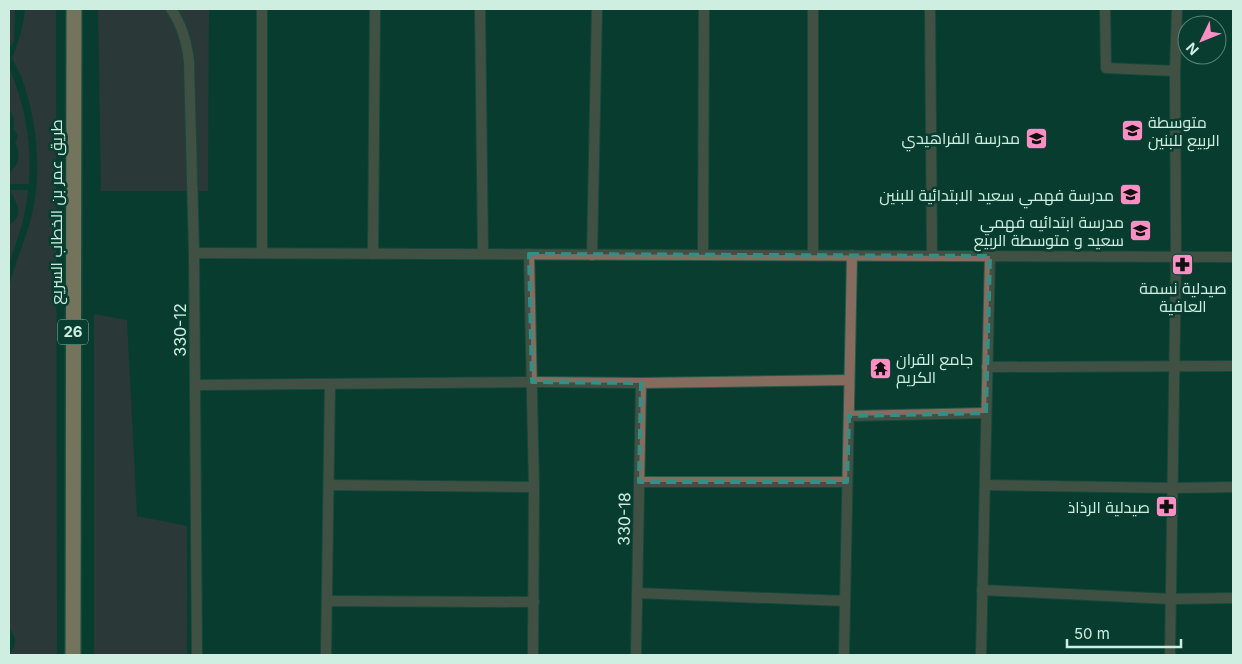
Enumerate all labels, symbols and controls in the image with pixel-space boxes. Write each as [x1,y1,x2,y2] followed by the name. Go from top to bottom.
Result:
[1177,15,1227,65] north arrow
[1182,40,1202,59] text: N
[1148,112,1220,152] place label: متوسطة الربيع للبنين
[46,119,68,305] street label: طريق عمر بن الخطاب السريع
[1120,119,1144,143] school or university icon: متوسطة الربيع للبنين
[1024,126,1048,150] school or university icon: مدرسة الفراهيدي
[902,128,1020,152] place label: مدرسة الفراهيدي
[1118,183,1142,207] school or university icon: مدرسة فهمي سعيد الابتدائية للبنين
[879,185,1114,209] place label: مدرسة فهمي سعيد الابتدائية للبنين
[974,212,1124,252] place label: مدرسة ابتدائيه فهمي سعيد و متوسطة الربيع
[1128,219,1152,243] school or university icon: مدرسة ابتدائيه فهمي سعيد و متوسطة الربيع
[1171,252,1195,276] pharmacy icon: صيدلية نسمة العافية
[1139,278,1227,316] place label: صيدلية نسمة العافية
[170,303,190,357] street label: 330-12
[58,320,88,344] road number: 26
[896,349,973,389] place label: جامع القران الكريم
[868,356,892,380] temple icon: جامع القران الكريم
[614,492,634,546] street label: 330-18
[1154,495,1178,519] pharmacy icon: صيدلية الرذاذ
[1067,497,1150,517] place label: صيدلية الرذاذ
[1067,616,1181,648] scale bar
[1074,624,1110,643] text: 50 m

